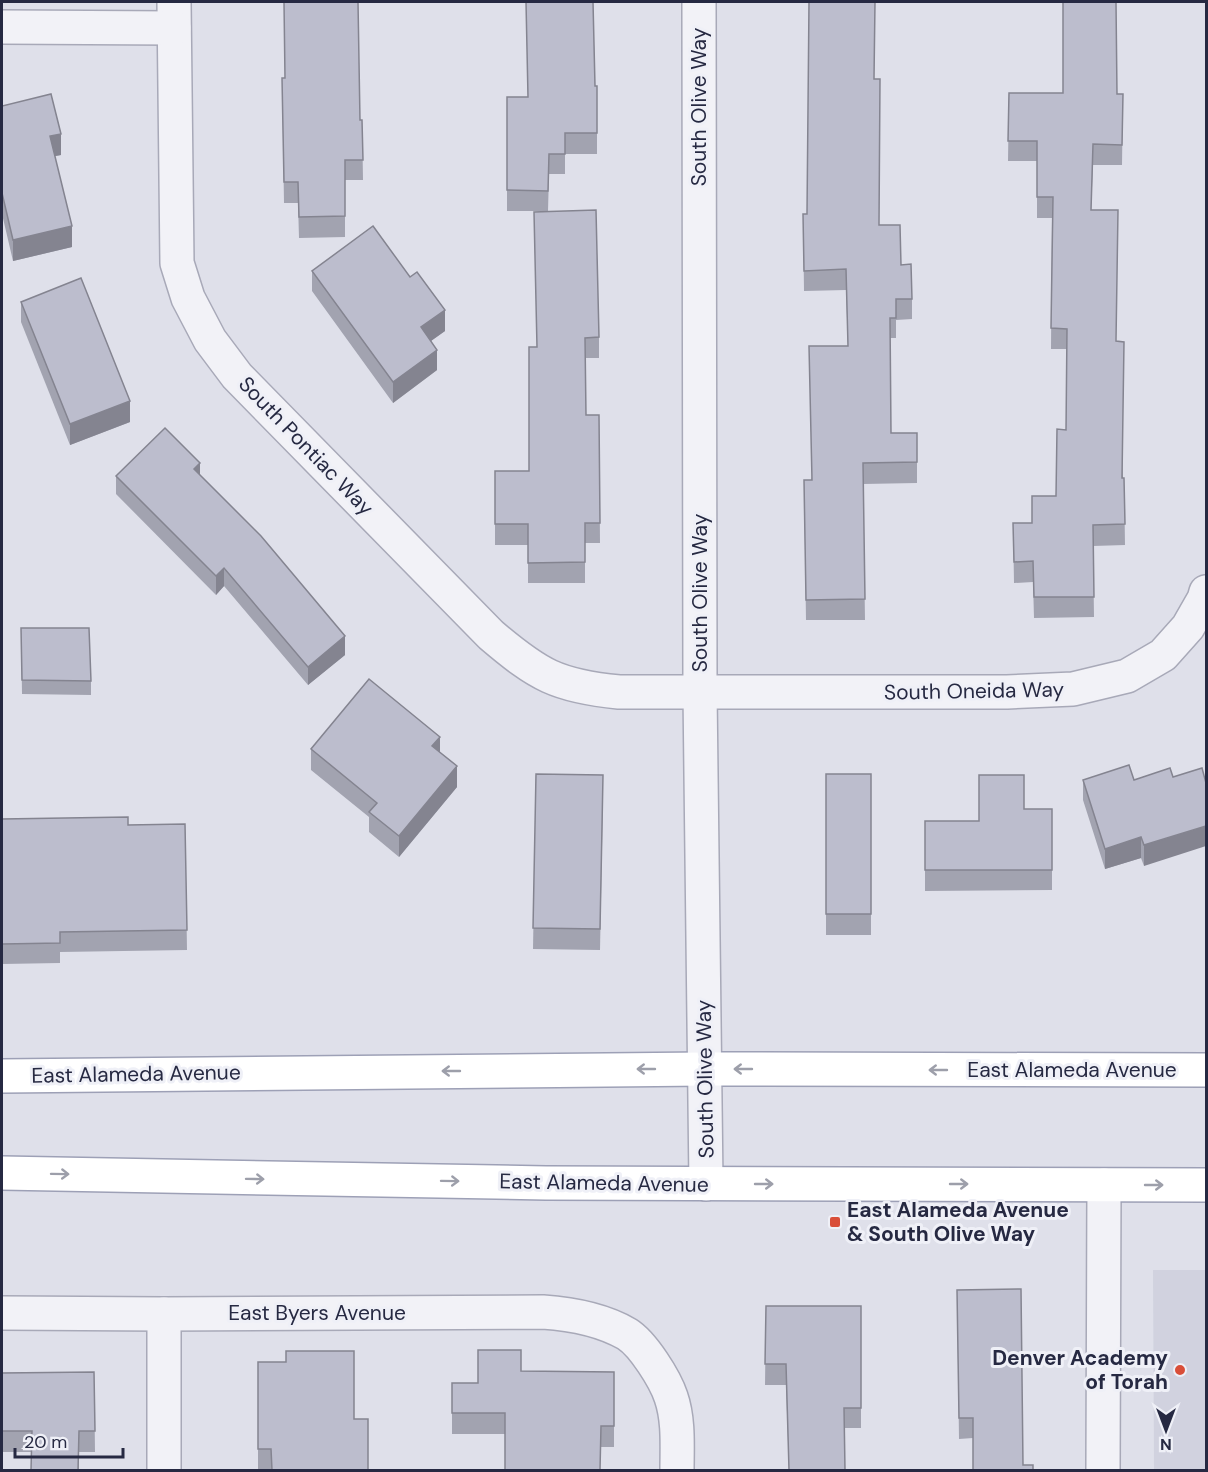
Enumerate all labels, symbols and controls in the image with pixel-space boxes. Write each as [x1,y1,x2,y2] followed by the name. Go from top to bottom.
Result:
[685,27,713,186] street label: South Olive Way
[232,370,380,522] street label: South Pontiac Way
[686,513,714,672] street label: South Olive Way
[884,675,1065,707] street label: South Oneida Way
[690,999,720,1159] street label: South Olive Way
[967,1056,1177,1084] street label: East Alameda Avenue
[31,1058,241,1090] street label: East Alameda Avenue
[637,1063,657,1075] one-way arrow
[734,1063,754,1075] one-way arrow
[929,1064,949,1076] one-way arrow
[442,1065,462,1077] one-way arrow
[499,1167,709,1199] street label: East Alameda Avenue
[49,1169,69,1180] one-way arrow
[244,1173,264,1184] one-way arrow
[439,1176,459,1187] one-way arrow
[754,1178,774,1190] one-way arrow
[949,1178,969,1190] one-way arrow
[1144,1179,1164,1191] one-way arrow
[847,1196,1069,1248] place label: East Alameda Avenue & South Olive Way
[828,1215,842,1229] marker: East Alameda Avenue & South Olive Way
[228,1299,406,1327] street label: East Byers Avenue
[992,1344,1168,1396] place label: Denver Academy of Torah
[1173,1363,1187,1377] marker: Denver Academy of Torah
[1136,1400,1196,1460] north arrow
[15,1421,123,1459] scale bar
[24,1430,67,1454] text: 20 m
[1160,1434,1172,1455] text: N

